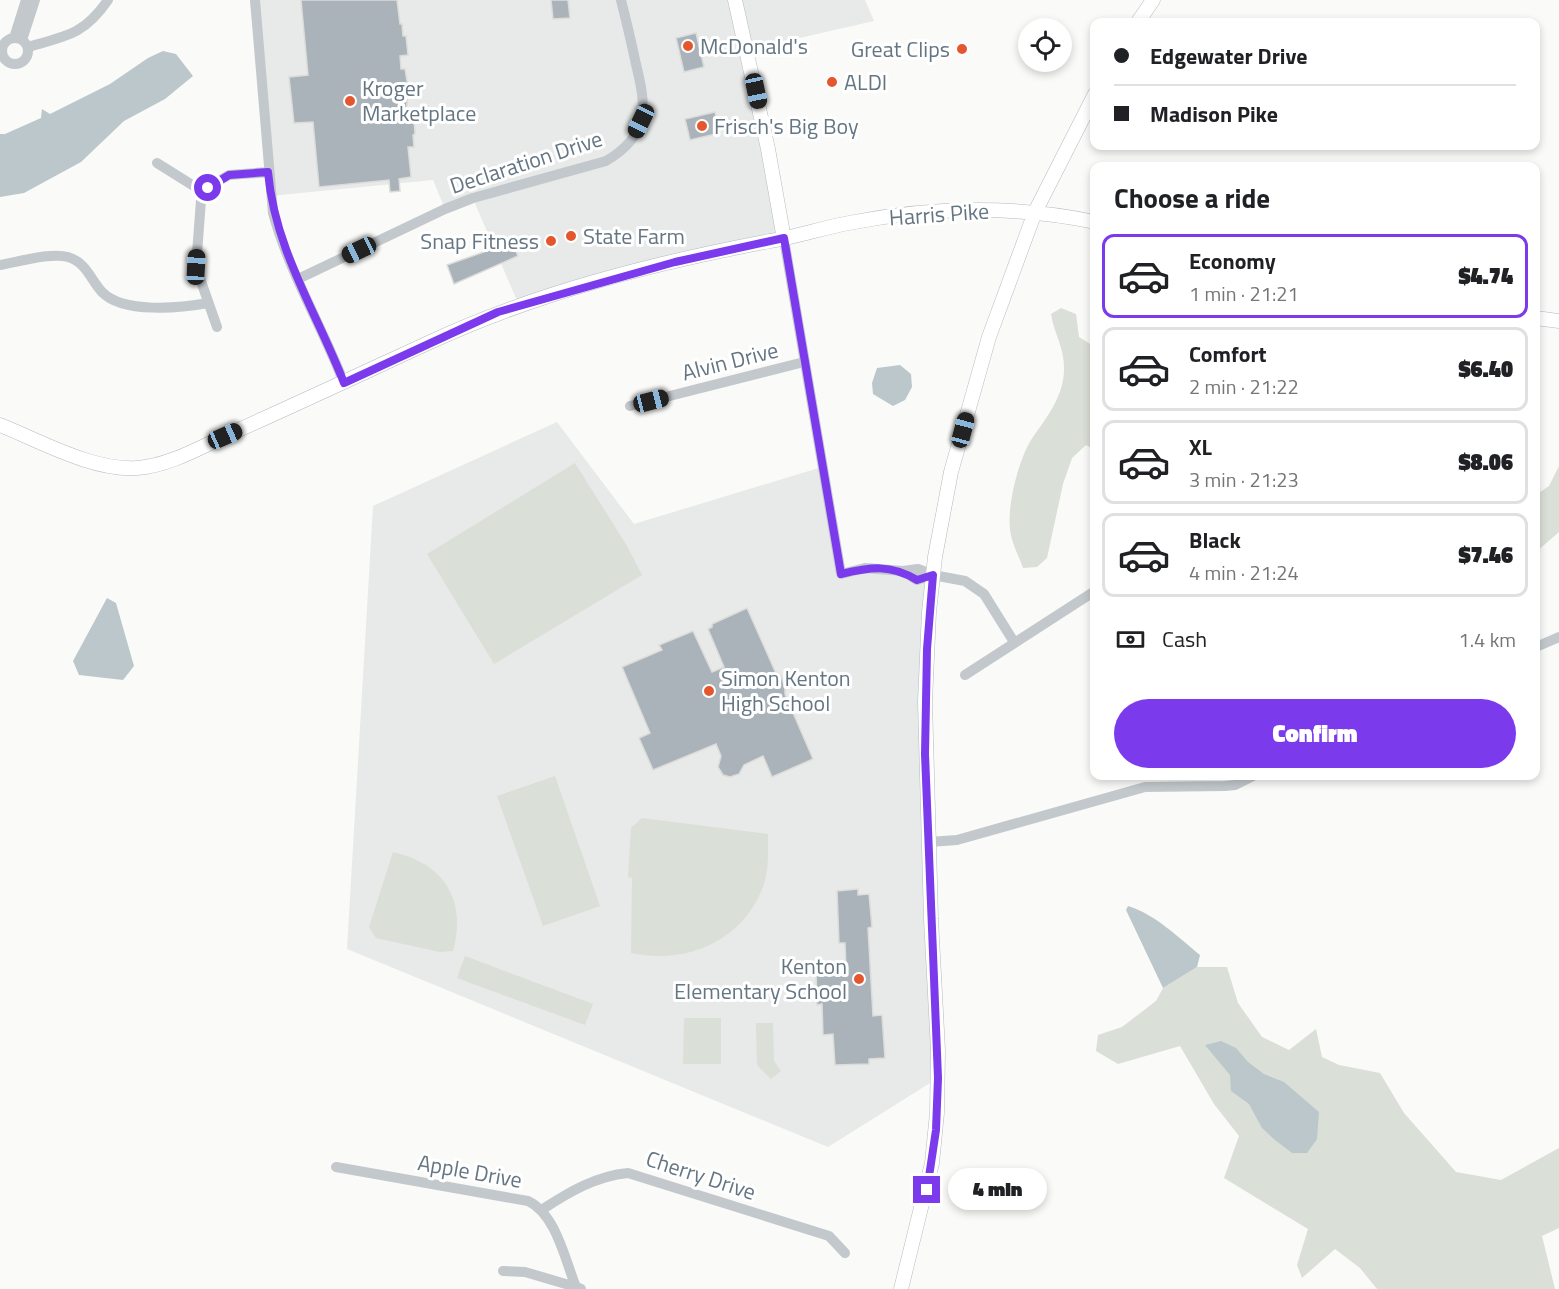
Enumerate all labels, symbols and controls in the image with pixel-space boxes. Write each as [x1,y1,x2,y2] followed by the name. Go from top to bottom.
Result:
[1018,18,1072,72] map controls
[1018,18,1072,72] button: locate
[700,29,808,63] place label: McDonald's
[851,32,950,66] place label: Great Clips
[681,39,695,53] marker: McDonald's
[1150,39,1308,73] text: Edgewater Drive
[955,42,969,56] marker: Great Clips
[844,65,887,99] place label: ALDI
[362,71,476,130] place label: Kroger Marketplace
[743,72,769,110] car
[825,75,839,89] marker: ALDI
[343,94,357,108] marker: Kroger Marketplace
[1150,97,1278,131] text: Madison Pike
[625,101,657,141] car
[714,109,859,143] place label: Frisch's Big Boy
[695,119,709,133] marker: Frisch's Big Boy
[445,121,607,203] street label: Declaration Drive
[194,174,221,201] route start
[1114,177,1270,218] text: Choose a ride
[888,194,990,234] street label: Harris Pike
[583,219,685,253] place label: State Farm
[420,224,539,258] place label: Snap Fitness
[564,229,578,243] marker: State Farm
[339,234,379,266] car
[544,234,558,248] marker: Snap Fitness
[1189,244,1276,278] text: Economy
[186,249,206,285] car
[1117,249,1171,303] icon: car
[1458,259,1513,293] text: $4.74
[1189,278,1299,309] text: 1 min · 21:21
[678,333,782,389] street label: Alvin Drive
[1189,337,1267,371] text: Comfort
[1117,342,1171,396] icon: car
[1458,352,1513,386] text: $6.40
[1189,371,1299,402] text: 2 min · 21:22
[631,388,671,414] car
[950,410,976,450] car
[205,420,245,452] car
[1189,430,1212,464] text: XL
[1117,435,1171,489] icon: car
[1458,445,1513,479] text: $8.06
[1189,464,1299,495] text: 3 min · 21:23
[1189,523,1241,557] text: Black
[1117,528,1171,582] icon: car
[1458,538,1513,572] text: $7.46
[1189,557,1299,588] text: 4 min · 21:24
[1162,622,1207,656] text: Cash
[1114,623,1147,656] icon: cash
[1459,624,1516,655] text: 1.4 km
[721,661,851,720] place label: Simon Kenton High School
[702,684,716,698] marker: Simon Kenton High School
[1114,699,1516,768] button: Confirm
[674,949,847,1008] place label: Kenton Elementary School
[852,972,866,986] marker: Kenton Elementary School
[642,1141,760,1209] street label: Cherry Drive
[415,1145,525,1197] street label: Apple Drive
[948,1169,1047,1211] callout: 4 min
[973,1173,1022,1204] text: 4 min
[913,1176,940,1203] route end

